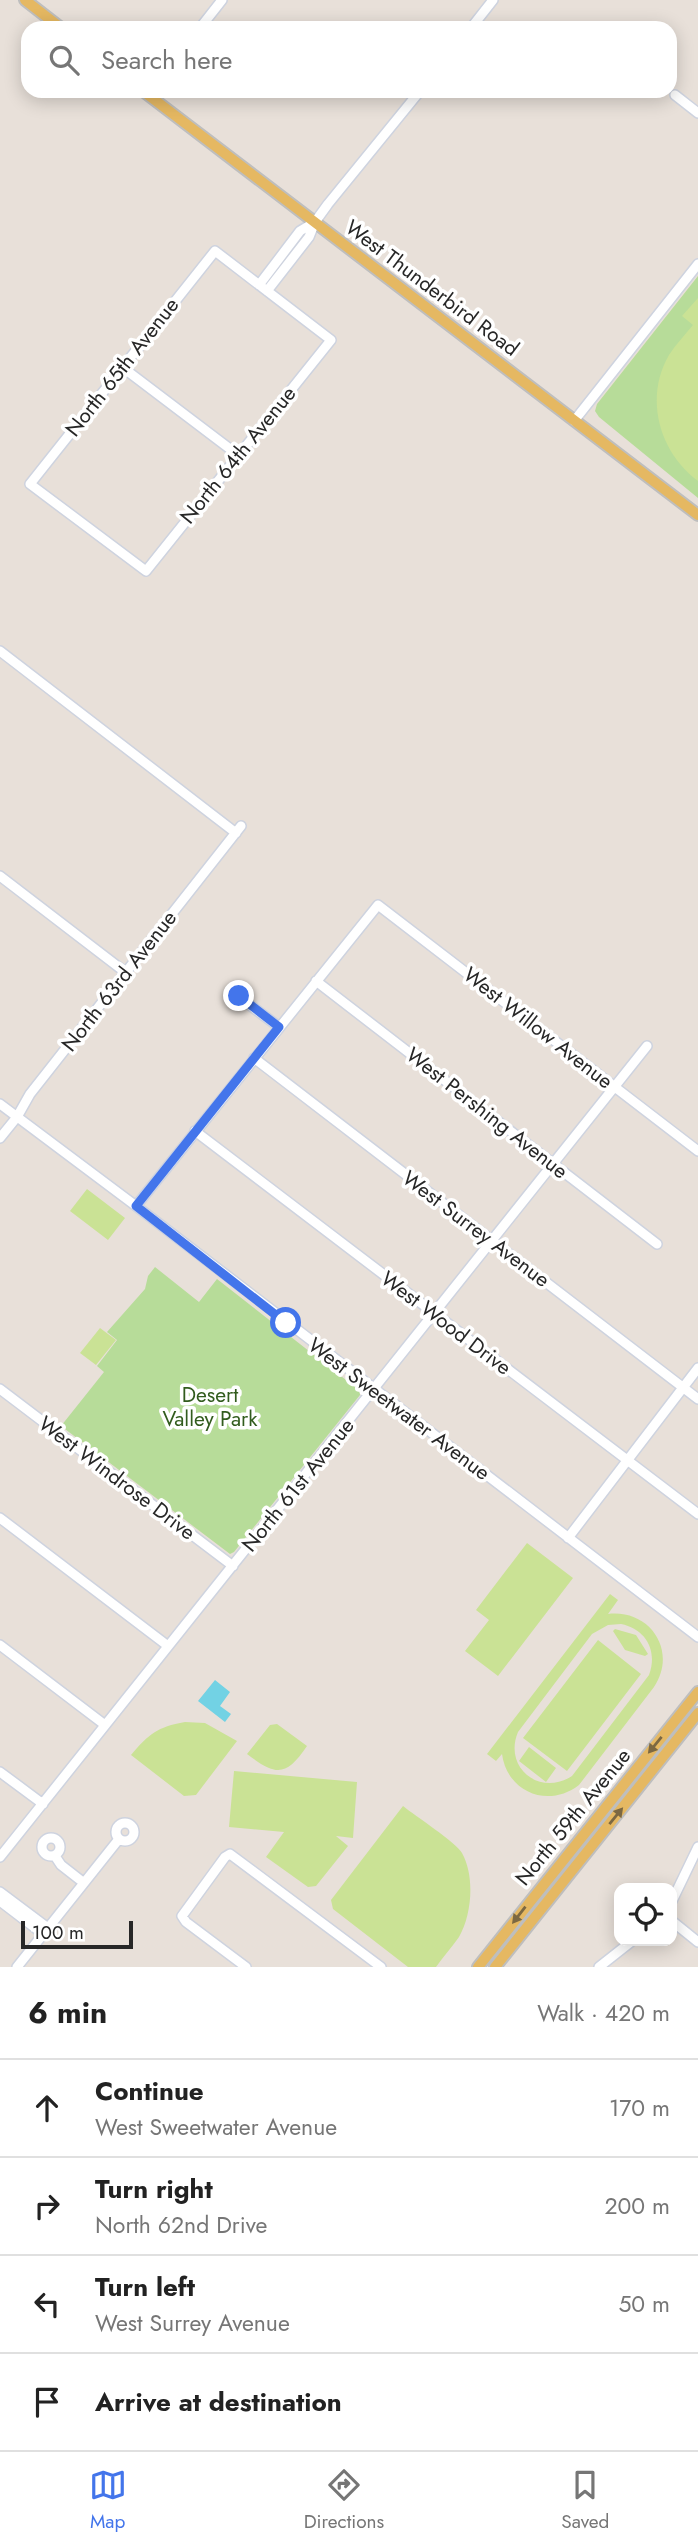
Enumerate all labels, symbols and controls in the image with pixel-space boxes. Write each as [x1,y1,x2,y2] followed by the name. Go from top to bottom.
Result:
[21,21,677,98] search box
[45,41,83,79] icon: search
[101,41,233,79] text: Search here
[339,213,525,363] street label: West Thunderbird Road
[58,291,186,443] street label: North 65th Avenue
[173,380,303,530] street label: North 64th Avenue
[54,904,184,1058] street label: North 63rd Avenue
[457,960,619,1096] street label: West Willow Avenue
[223,980,254,1011] route end
[400,1040,575,1186] street label: West Pershing Avenue
[396,1164,556,1295] street label: West Surrey Avenue
[374,1264,518,1382] street label: West Wood Drive
[270,1307,301,1338] route start
[302,1331,496,1488] street label: West Sweetwater Avenue
[163,1380,258,1434] park label: Desert Valley Park
[32,1409,202,1547] street label: West Windrose Drive
[235,1412,361,1558] street label: North 61st Avenue
[648,1736,663,1754] one-way arrow
[508,1742,638,1892] street label: North 59th Avenue
[609,1807,624,1825] one-way arrow
[614,1883,677,1946] map controls
[614,1883,677,1946] button: locate
[512,1905,527,1923] one-way arrow
[21,1918,133,1950] scale bar
[32,1919,84,1946] text: 100 m
[28,1991,107,2034] text: 6 min
[537,1996,670,2030] text: Walk · 420 m
[95,2072,204,2110] text: Continue
[28,2089,66,2127] icon: ahead
[609,2091,670,2125] text: 170 m
[95,2110,337,2144] text: West Sweetwater Avenue
[95,2170,213,2208] text: Turn right
[28,2187,66,2225] icon: right
[604,2189,670,2223] text: 200 m
[95,2208,267,2242] text: North 62nd Drive
[95,2268,195,2306] text: Turn left
[28,2285,66,2323] icon: left
[618,2287,670,2321] text: 50 m
[95,2306,290,2340] text: West Surrey Avenue
[28,2383,66,2421] icon: arrive
[95,2383,342,2421] text: Arrive at destination
[89,2466,127,2535] tab: Map
[304,2466,384,2535] tab: Directions
[561,2466,609,2535] tab: Saved

